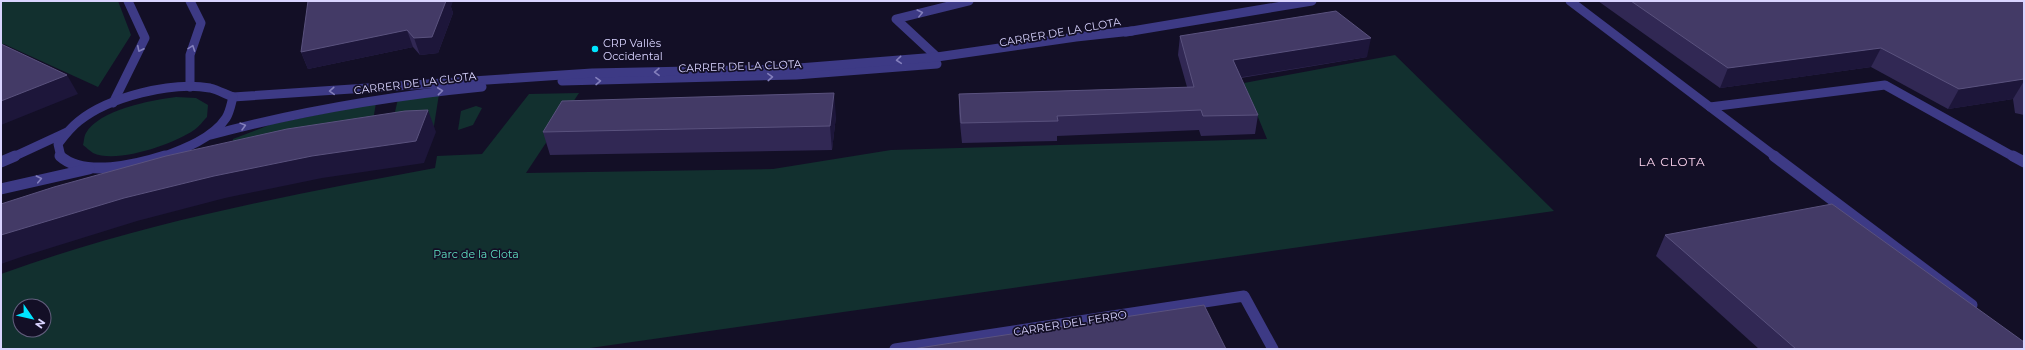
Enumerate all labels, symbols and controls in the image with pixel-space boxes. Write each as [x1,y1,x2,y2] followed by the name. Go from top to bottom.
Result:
[916,9,923,18] one-way arrow
[998,14,1122,50] street label: CARRER DE LA CLOTA
[603,36,663,63] place label: CRP Vallès Occidental
[590,44,600,54] marker: CRP Vallès Occidental
[137,45,145,52] one-way arrow
[188,45,196,52] one-way arrow
[896,56,902,65] one-way arrow
[678,57,802,75] street label: CARRER DE LA CLOTA
[654,67,660,76] one-way arrow
[353,69,477,97] street label: CARRER DE LA CLOTA
[767,73,773,82] one-way arrow
[595,77,601,85] one-way arrow
[329,86,335,95] one-way arrow
[437,87,443,96] one-way arrow
[240,122,247,130] one-way arrow
[1638,154,1706,169] district label: LA CLOTA
[36,176,42,184] one-way arrow
[433,247,519,261] park label: Parc de la Clota
[12,298,52,338] north arrow
[1012,307,1128,339] street label: CARRER DEL FERRO
[32,316,49,331] text: N

